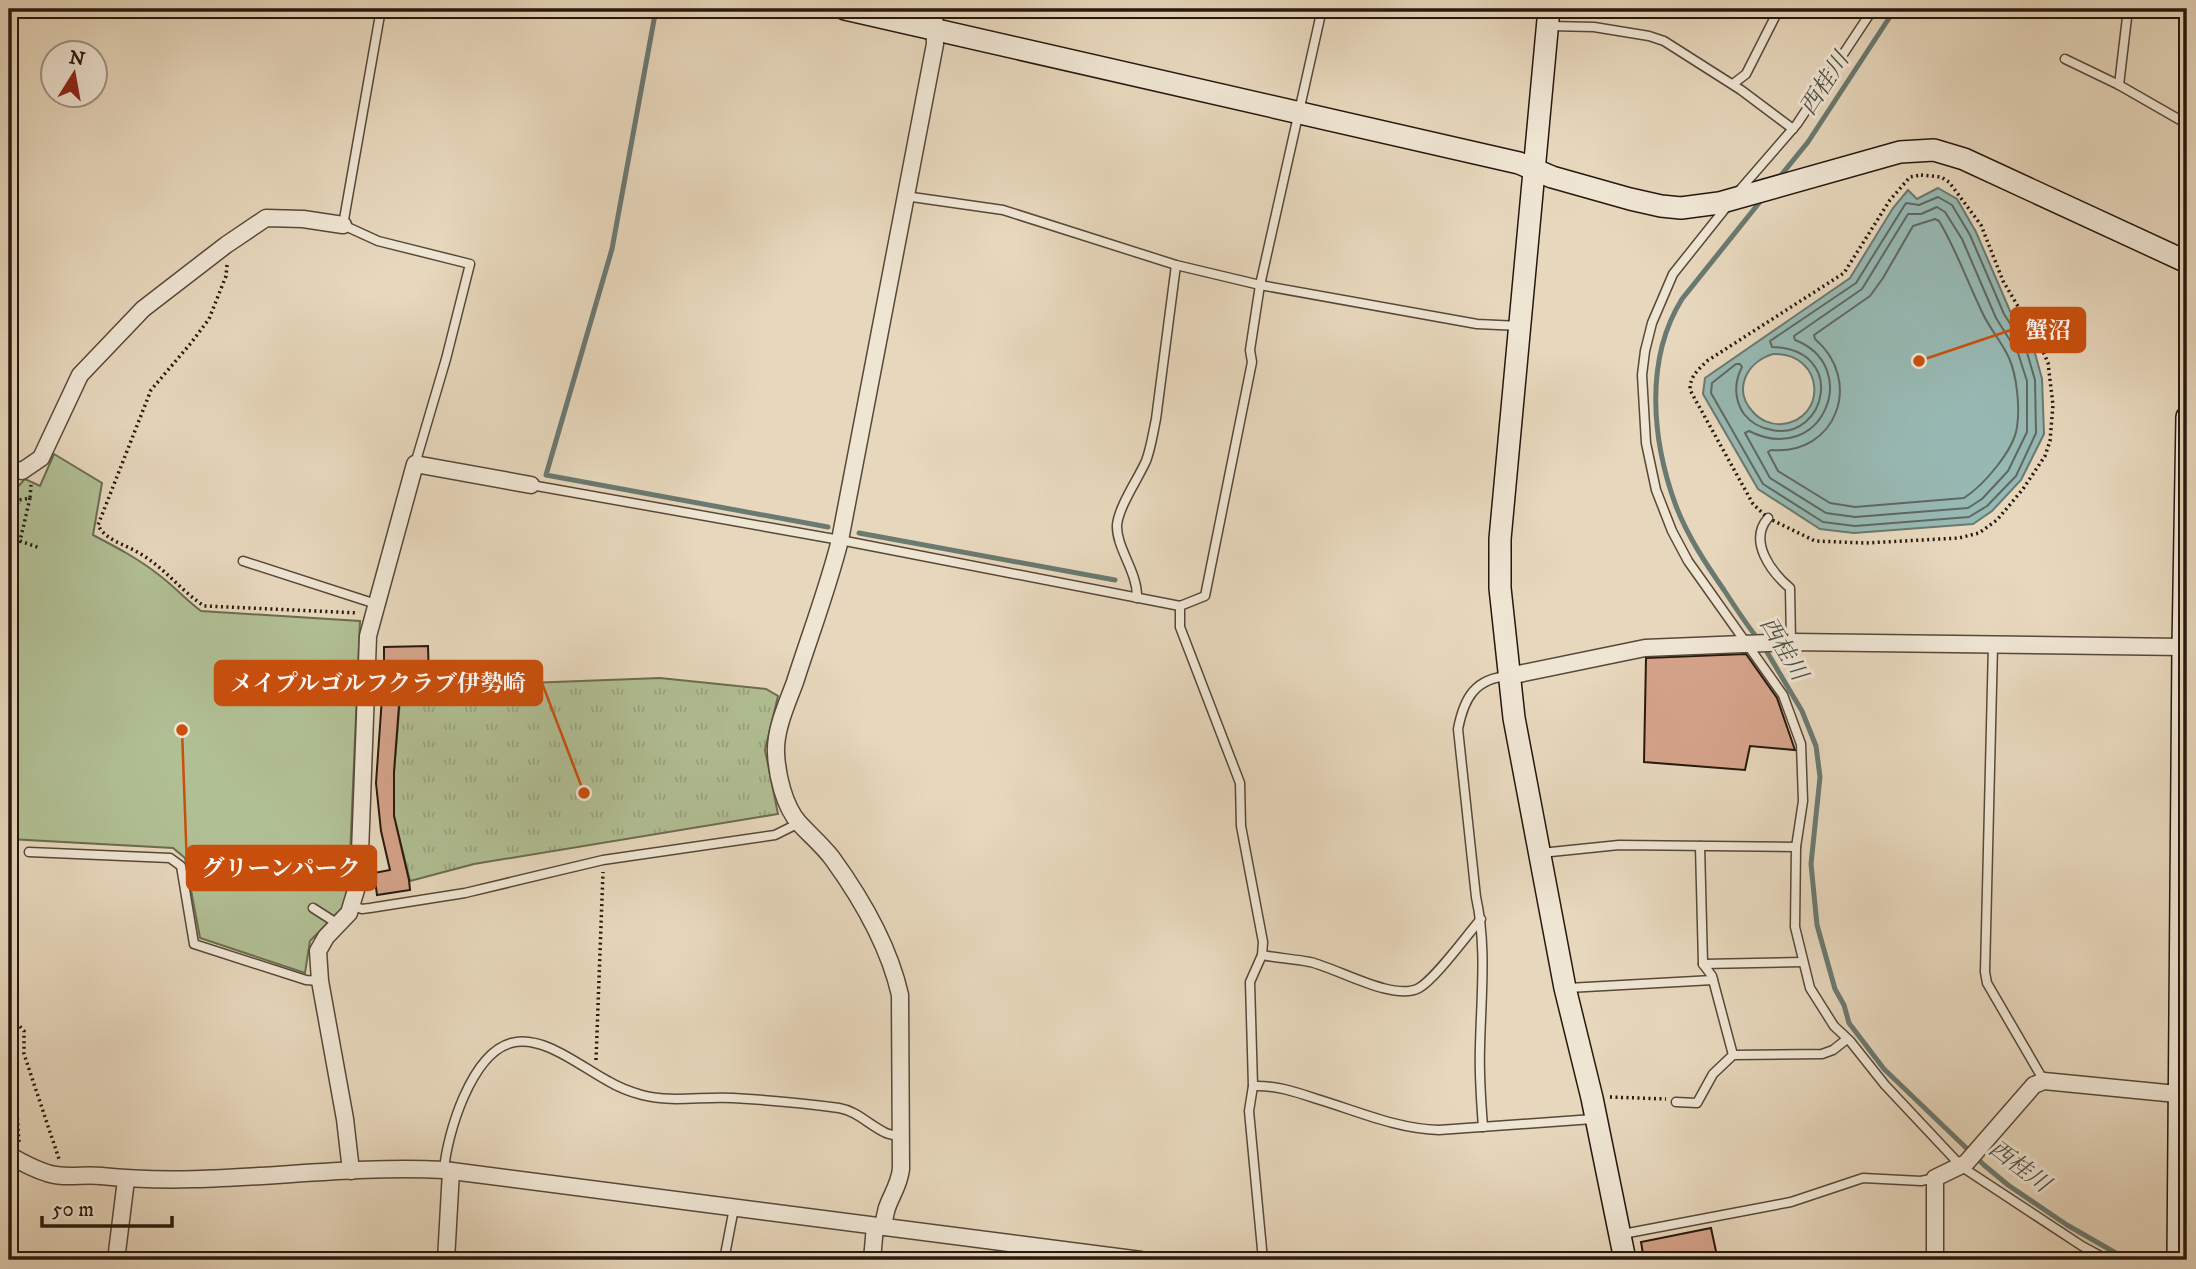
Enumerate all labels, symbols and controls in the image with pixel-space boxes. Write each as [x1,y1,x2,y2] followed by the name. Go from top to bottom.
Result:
[38,38,108,108] north arrow
[1794,45,1858,121] water label: 西桂川
[67,46,87,72] text: N
[2011,308,2085,352] callout: 蟹沼
[2025,317,2071,346] text: 蟹沼
[1753,612,1815,689] water label: 西桂川
[215,661,542,705] callout: メイプルゴルフクラブ伊勢崎
[230,670,526,699] text: メイプルゴルフクラブ伊勢崎
[187,846,376,890] callout: グリーンパーク
[202,855,360,884] text: グリーンパーク
[1983,1135,2058,1201] water label: 西桂川
[42,1185,172,1229] scale bar
[52,1197,94,1223] text: 50 m

